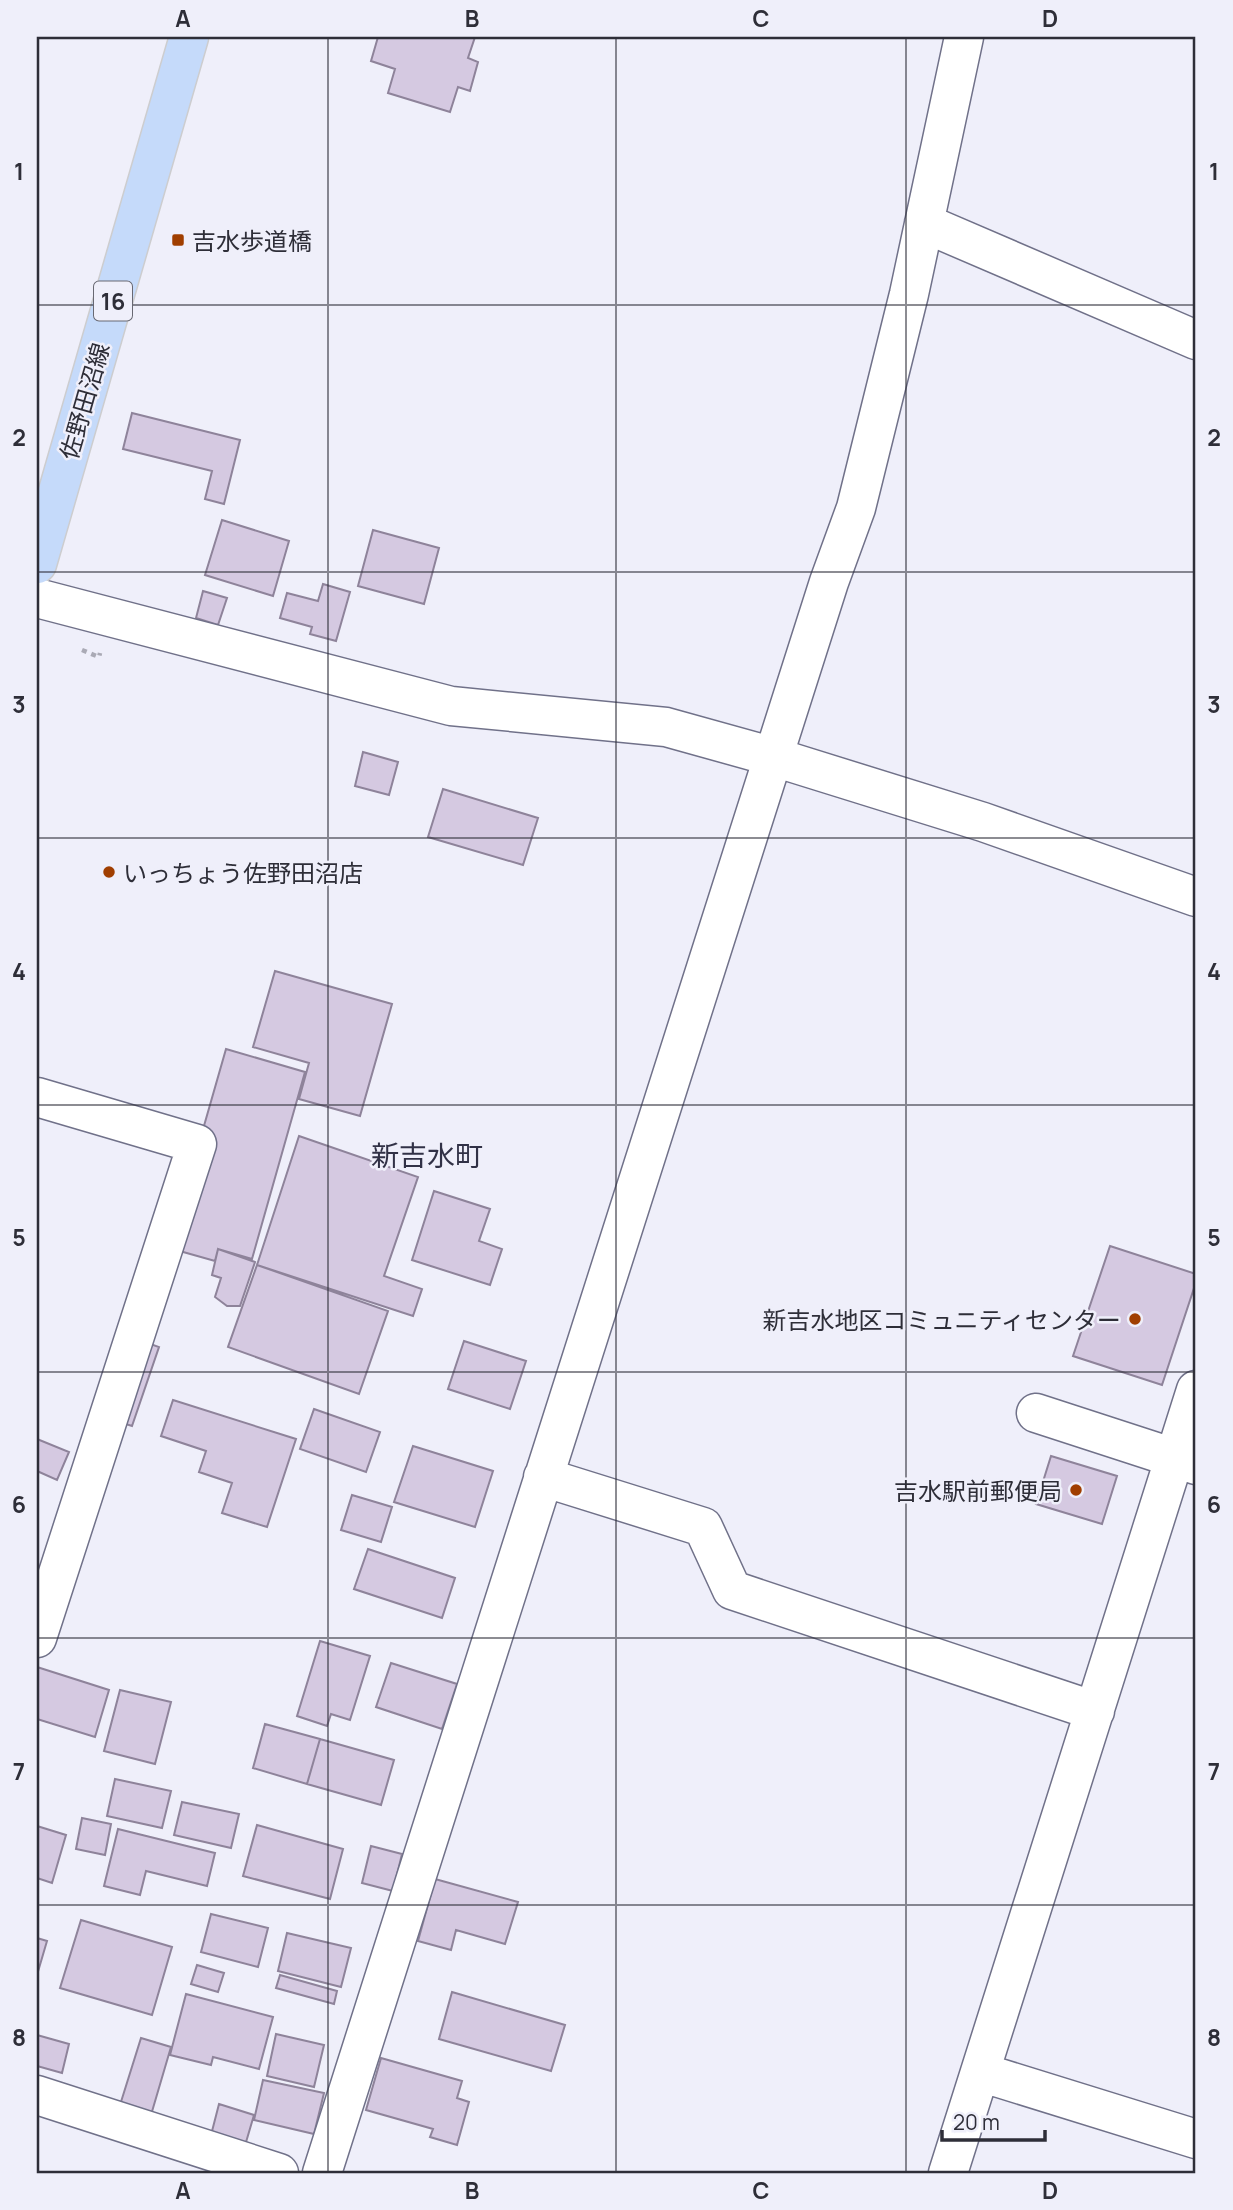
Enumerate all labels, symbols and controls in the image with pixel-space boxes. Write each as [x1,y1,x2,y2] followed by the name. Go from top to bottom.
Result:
[175,2,191,34] text: A
[465,2,479,34] text: B
[753,2,770,34] text: C
[1042,2,1058,34] text: D
[14,155,24,187] text: 1
[1209,155,1219,187] text: 1
[192,224,312,257] place label: 吉水歩道橋
[170,232,186,248] marker: 吉水歩道橋
[94,282,132,320] road number: 16
[52,339,116,463] street label: 佐野田沼線
[12,421,26,453] text: 2
[1207,421,1221,453] text: 2
[12,688,26,720] text: 3
[1207,688,1221,720] text: 3
[123,856,363,889] place label: いっちょう佐野田沼店
[101,864,117,880] marker: いっちょう佐野田沼店
[12,955,26,987] text: 4
[1207,955,1221,987] text: 4
[371,1136,483,1174] district label: 新吉水町
[12,1221,26,1253] text: 5
[1207,1221,1221,1253] text: 5
[762,1303,1121,1336] place label: 新吉水地区コミュニティセンター
[1127,1311,1143,1327] marker: 新吉水地区コミュニティセンター
[894,1474,1062,1507] place label: 吉水駅前郵便局
[1068,1482,1084,1498] marker: 吉水駅前郵便局
[12,1488,26,1520] text: 6
[1207,1488,1221,1520] text: 6
[13,1755,25,1787] text: 7
[1208,1755,1220,1787] text: 7
[12,2021,26,2053] text: 8
[1207,2021,1221,2053] text: 8
[942,2098,1046,2142] scale bar
[953,2108,1000,2136] text: 20 m
[175,2174,191,2206] text: A
[465,2174,479,2206] text: B
[753,2174,770,2206] text: C
[1042,2174,1058,2206] text: D

